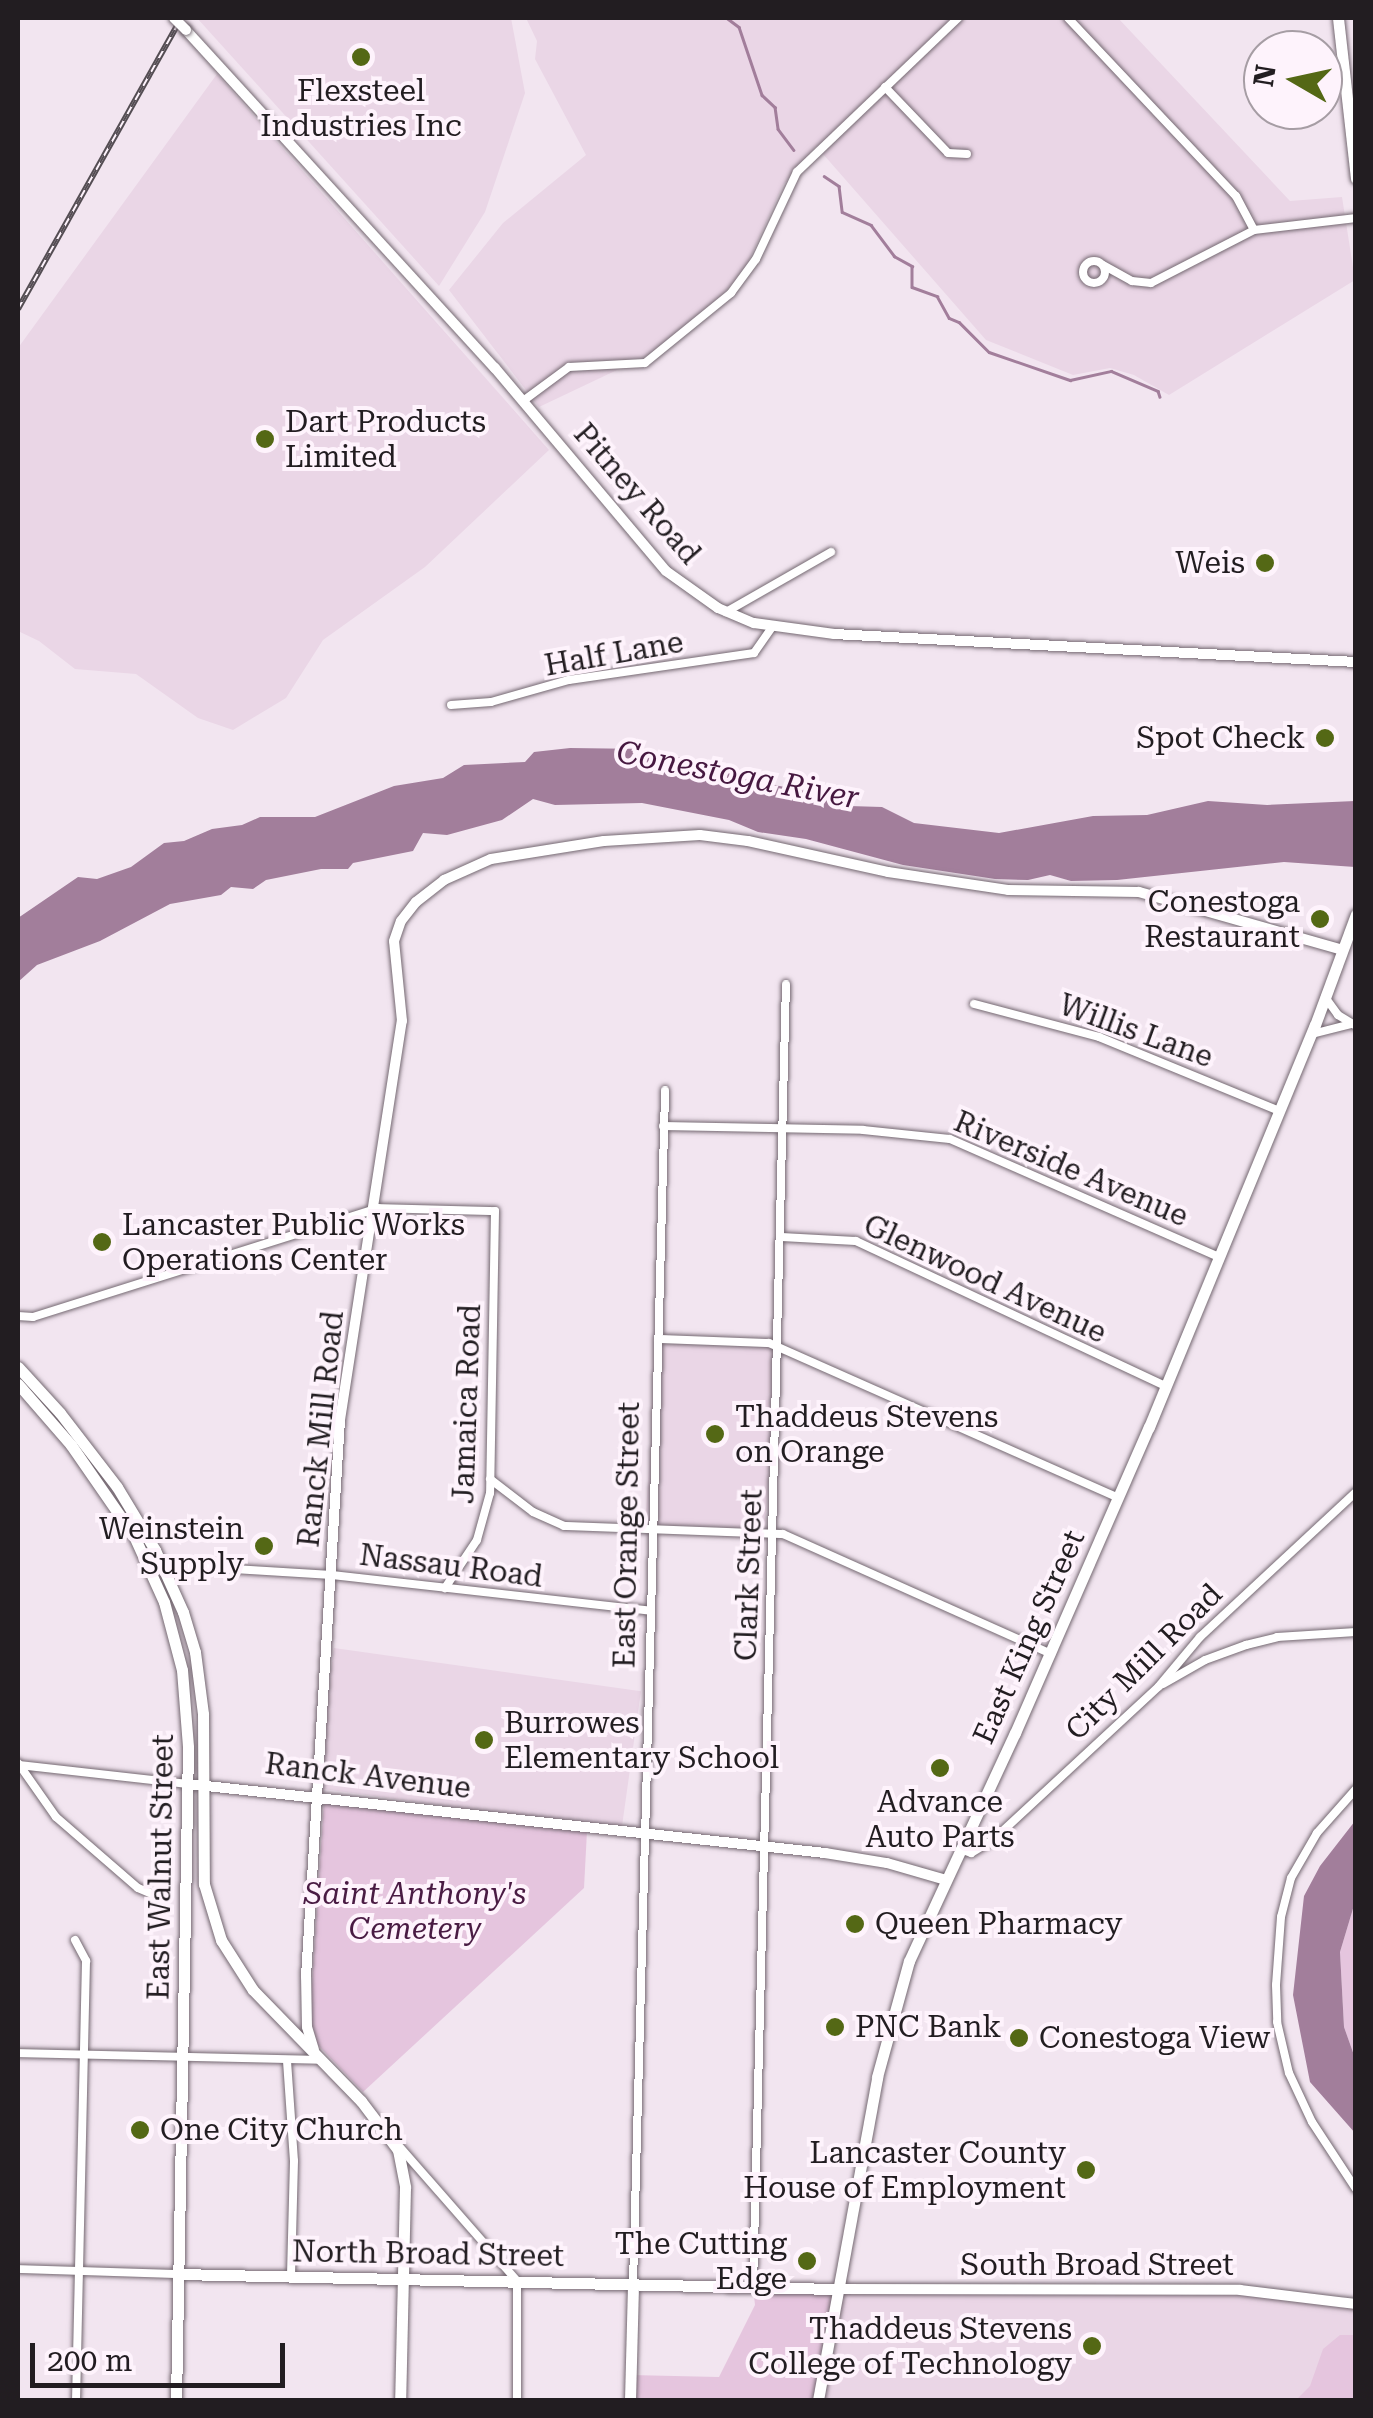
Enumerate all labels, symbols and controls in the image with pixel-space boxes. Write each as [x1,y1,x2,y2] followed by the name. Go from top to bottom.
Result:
[1243,30,1343,130] north arrow
[350,46,372,68] marker: Flexsteel Industries Inc
[1247,62,1283,89] text: N
[260,73,462,144] place label: Flexsteel Industries Inc
[285,404,486,474] place label: Dart Products Limited
[566,416,708,572] street label: Pitney Road
[254,428,276,450] marker: Dart Products Limited
[1175,545,1245,581] place label: Weis
[1254,552,1276,574] marker: Weis
[542,624,686,684] street label: Half Lane
[1136,720,1305,756] place label: Spot Check
[1314,727,1336,749] marker: Spot Check
[613,733,863,817] water label: Conestoga River
[1144,884,1300,954] place label: Conestoga Restaurant
[1309,908,1331,930] marker: Conestoga Restaurant
[1054,987,1218,1075] street label: Willis Lane
[949,1103,1193,1235] street label: Riverside Avenue
[122,1207,465,1278] place label: Lancaster Public Works Operations Center
[858,1207,1112,1351] street label: Glenwood Avenue
[91,1231,113,1253] marker: Lancaster Public Works Operations Center
[446,1303,488,1505] street label: Jamaica Road
[291,1309,351,1549] street label: Ranck Mill Road
[735,1399,998,1470] place label: Thaddeus Stevens on Orange
[607,1401,647,1669] street label: East Orange Street
[704,1423,726,1445] marker: Thaddeus Stevens on Orange
[728,1488,770,1662] street label: Clark Street
[99,1511,244,1582] place label: Weinstein Supply
[966,1525,1092,1749] street label: East King Street
[253,1535,275,1557] marker: Weinstein Supply
[357,1537,545,1595] street label: Nassau Road
[1058,1576,1230,1748] street label: City Mill Road
[504,1705,779,1776] place label: Burrowes Elementary School
[473,1729,495,1751] marker: Burrowes Elementary School
[141,1734,181,2000] street label: East Walnut Street
[263,1746,473,1806] street label: Ranck Avenue
[929,1757,951,1779] marker: Advance Auto Parts
[865,1784,1015,1854] place label: Advance Auto Parts
[304,1876,526,1946] park label: Saint Anthony's Cemetery
[875,1906,1123,1942] place label: Queen Pharmacy
[844,1913,866,1935] marker: Queen Pharmacy
[855,2009,1001,2045] place label: PNC Bank
[824,2016,846,2038] marker: PNC Bank
[1039,2020,1270,2056] place label: Conestoga View
[1008,2027,1030,2049] marker: Conestoga View
[160,2112,403,2148] place label: One City Church
[129,2119,151,2141] marker: One City Church
[743,2135,1066,2206] place label: Lancaster County House of Employment
[1075,2159,1097,2181] marker: Lancaster County House of Employment
[614,2226,787,2296] place label: The Cutting Edge
[292,2234,564,2274] street label: North Broad Street
[960,2247,1234,2283] street label: South Broad Street
[796,2250,818,2272] marker: The Cutting Edge
[748,2311,1072,2382] place label: Thaddeus Stevens College of Technology
[35,2323,290,2385] scale bar
[1081,2335,1103,2357] marker: Thaddeus Stevens College of Technology
[47,2343,132,2378] text: 200 m

